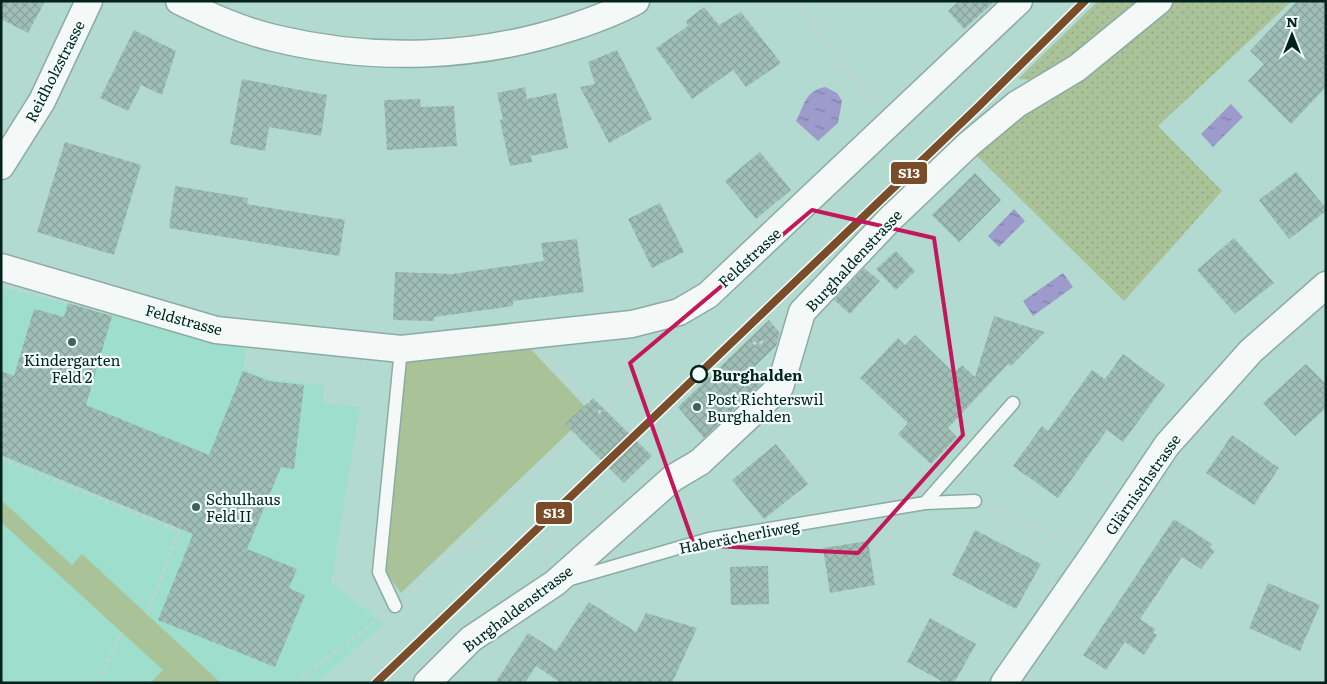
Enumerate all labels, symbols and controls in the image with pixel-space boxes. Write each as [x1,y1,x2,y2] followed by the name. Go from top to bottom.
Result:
[1267,10,1317,60] north arrow
[1286,11,1298,31] text: N
[18,16,90,126] street label: Reidholzstrasse
[890,161,928,185] line badge: S13
[898,162,920,182] text: S13
[799,203,907,316] street label: Burghaldenstrasse
[712,222,786,292] street label: Feldstrasse
[143,298,225,340] street label: Feldstrasse
[66,336,78,348] marker: Kindergarten Feld 2
[24,348,120,388] place label: Kindergarten Feld 2
[712,363,803,386] place label: Burghalden
[690,365,708,383] marker: Burghalden
[707,387,823,427] place label: Post Richterswil Burghalden
[691,401,703,413] marker: Post Richterswil Burghalden
[1098,429,1186,539] street label: Glärnischstrasse
[206,487,281,527] place label: Schulhaus Feld II
[190,501,202,513] marker: Schulhaus Feld II
[535,501,573,525] line badge: S13
[543,502,565,522] text: S13
[677,513,802,559] street label: Haberächerliweg
[457,559,577,657] street label: Burghaldenstrasse

